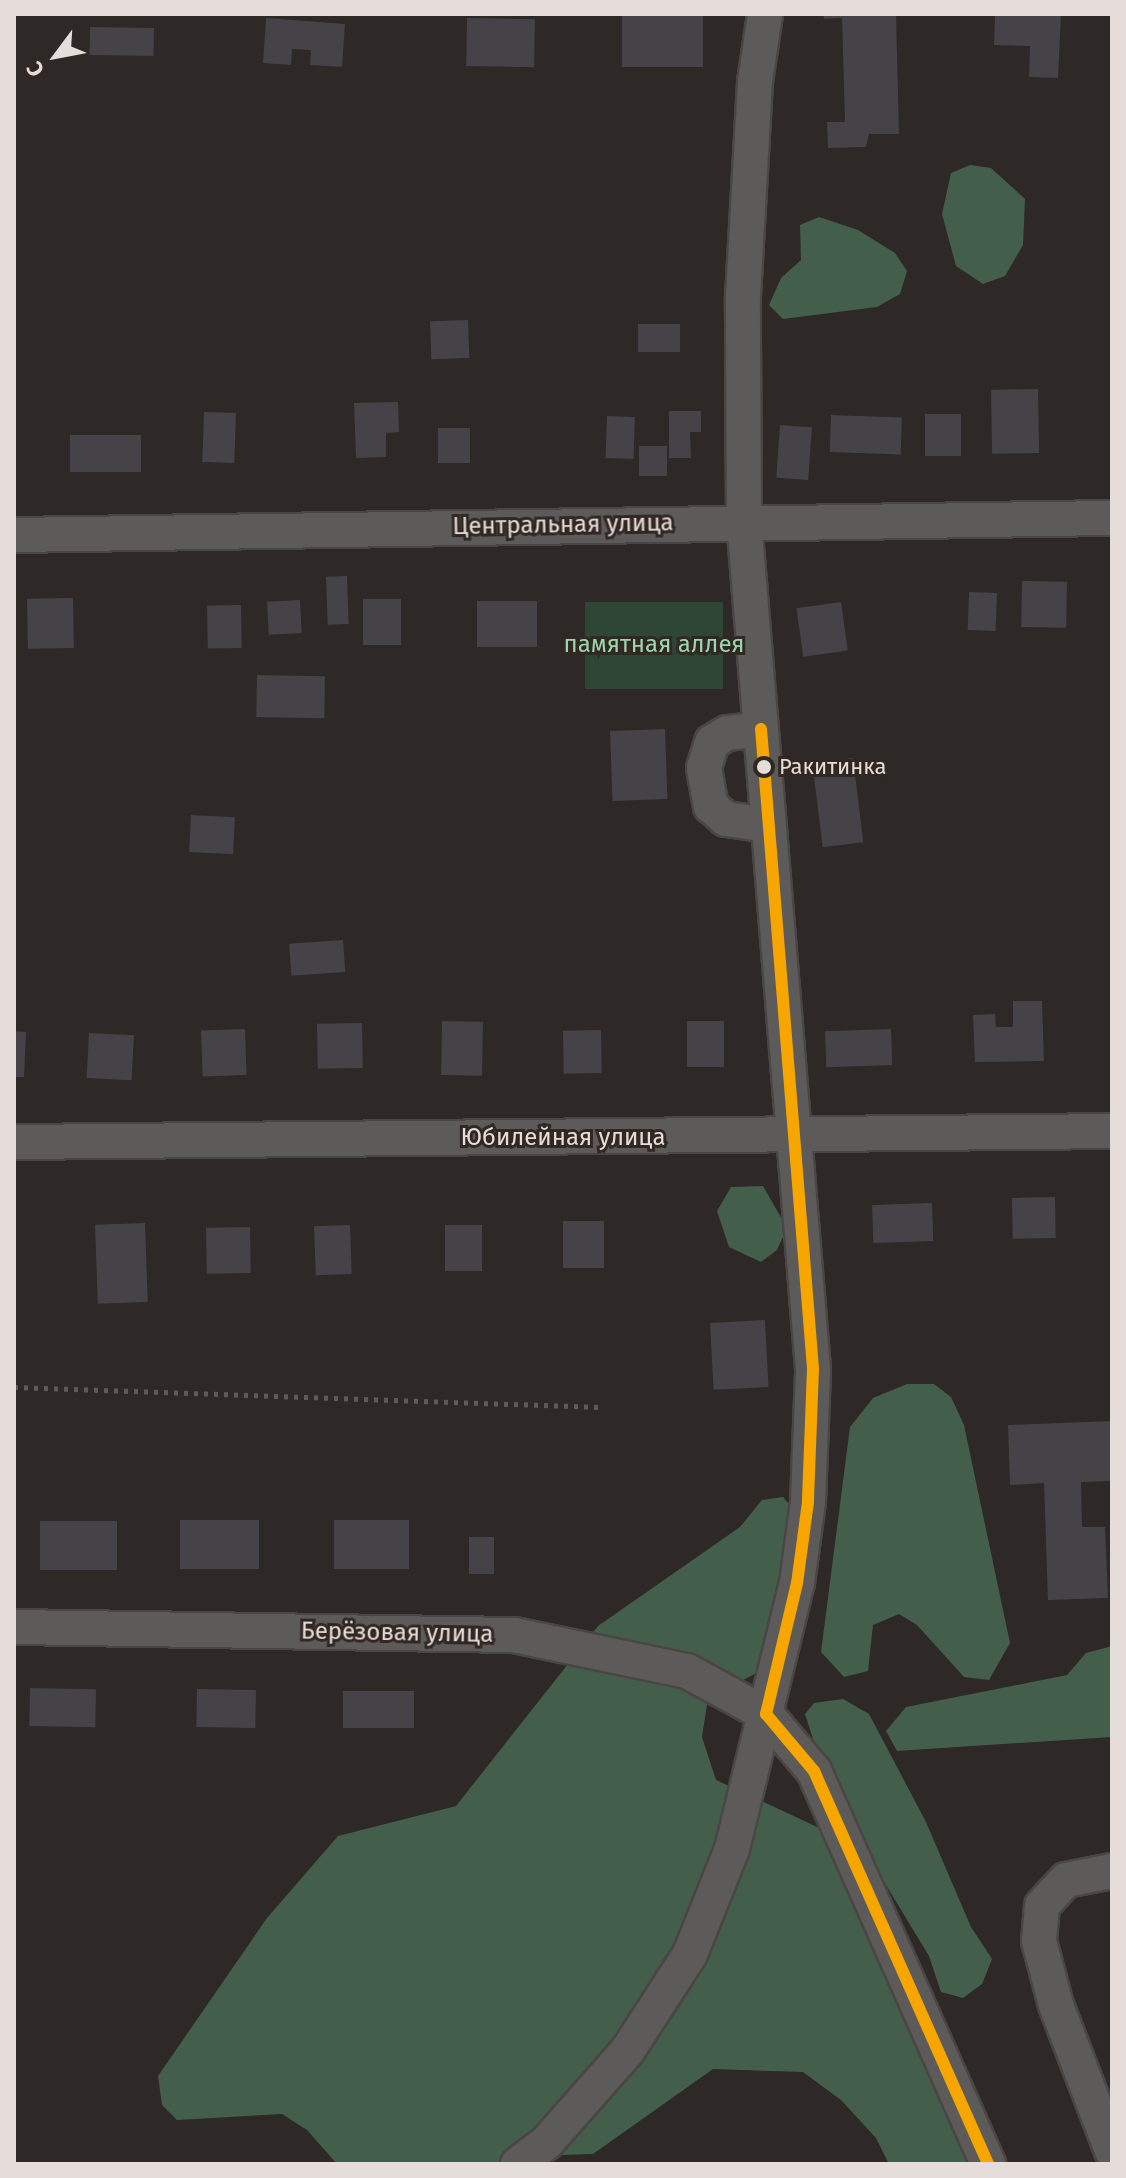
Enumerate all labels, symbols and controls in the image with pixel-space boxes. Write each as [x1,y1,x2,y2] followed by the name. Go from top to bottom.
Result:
[16,16,96,96] north arrow
[20,56,50,82] text: С
[452,509,674,541] street label: Центральная улица
[563,631,745,659] park label: памятная аллея
[779,754,886,780] place label: Ракитинка
[756,759,772,775] marker: Ракитинка
[461,1124,665,1152] street label: Юбилейная улица
[301,1617,493,1649] street label: Берёзовая улица

